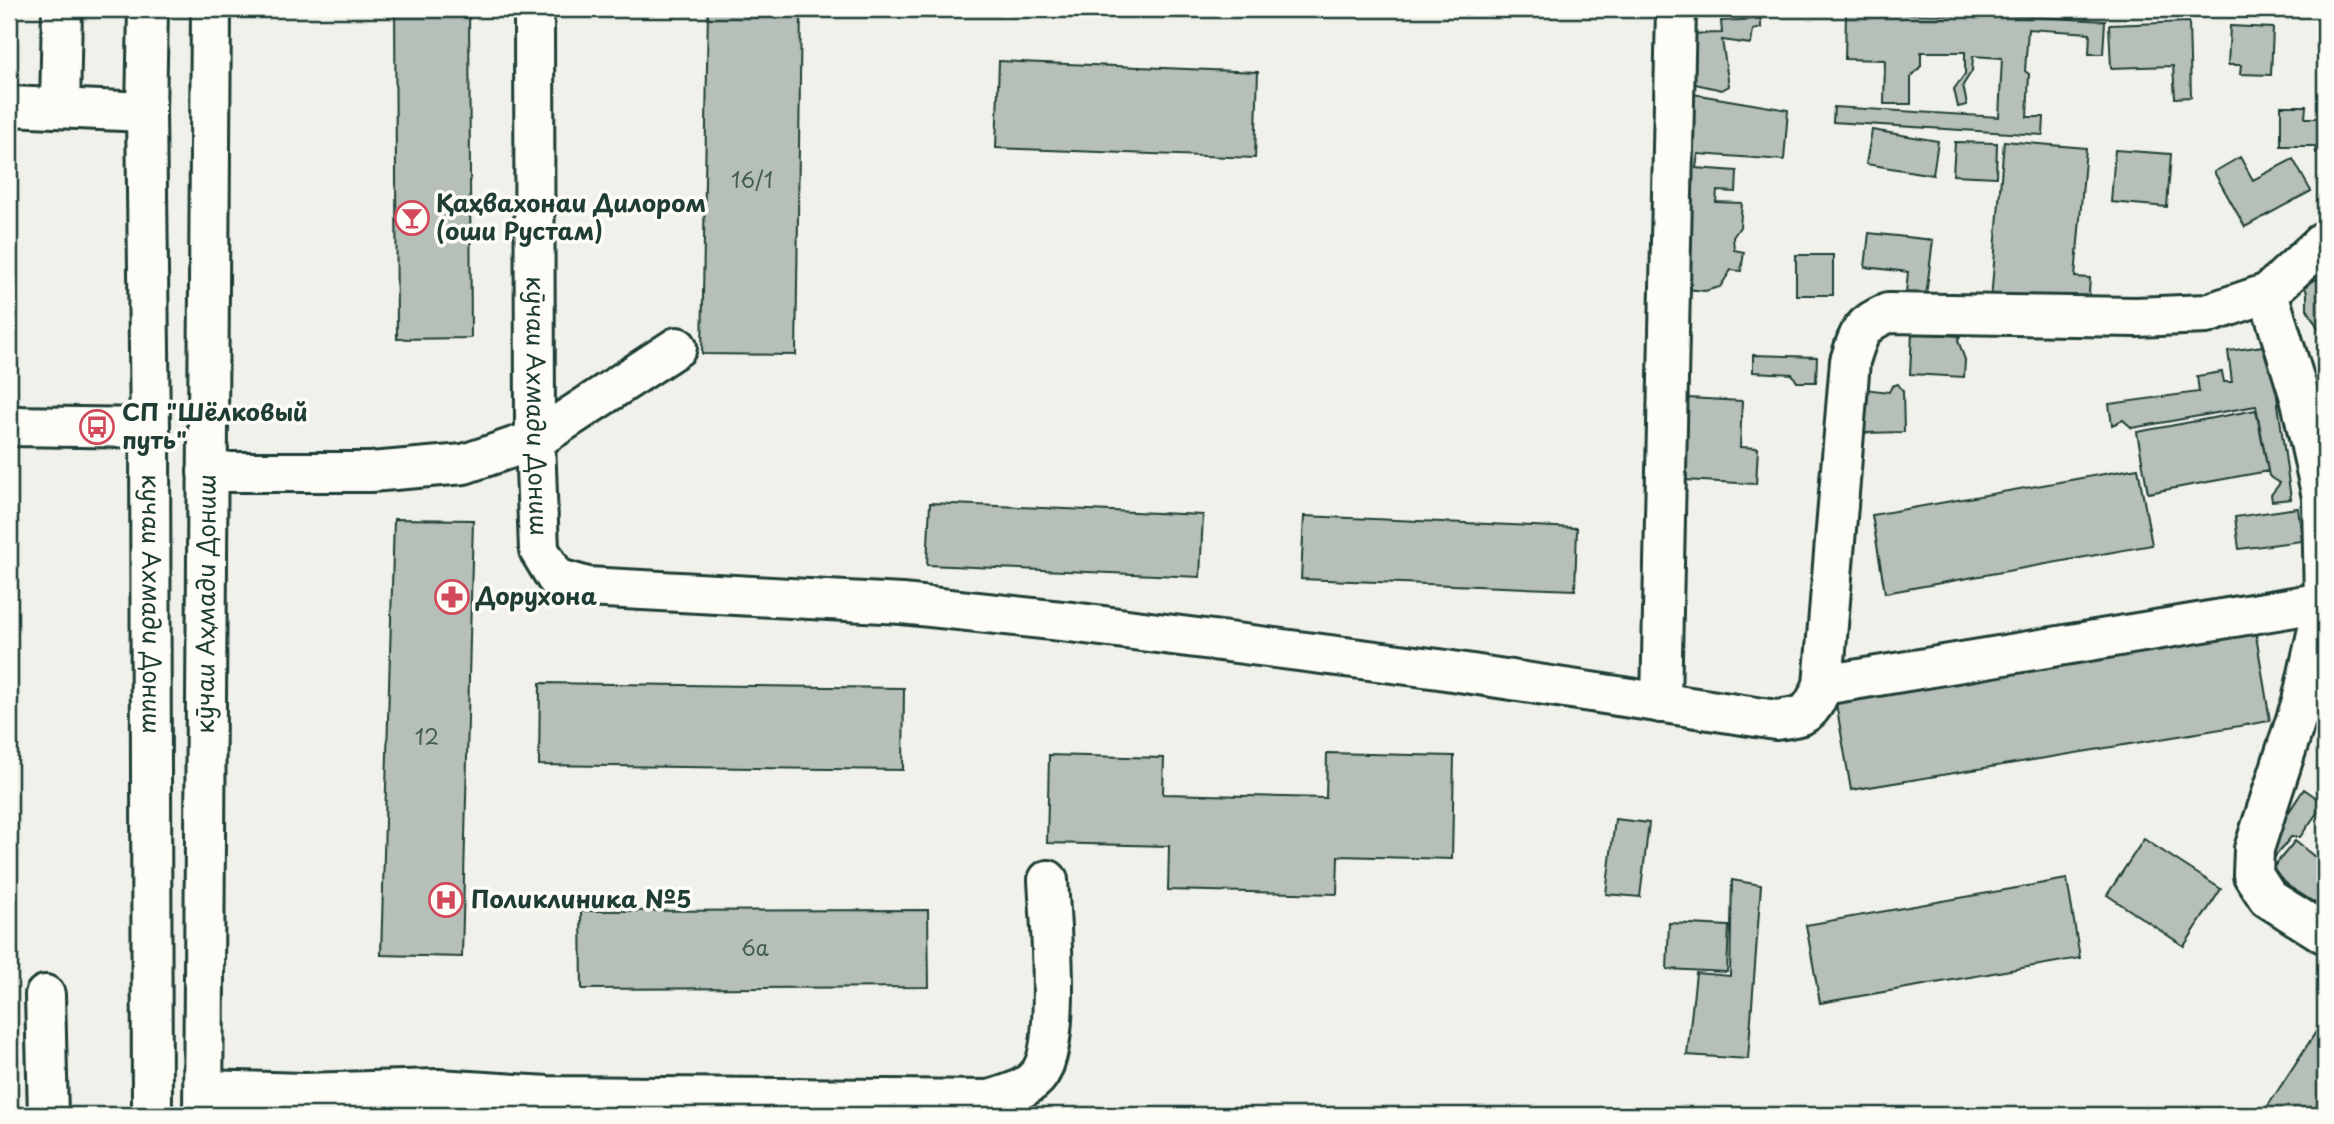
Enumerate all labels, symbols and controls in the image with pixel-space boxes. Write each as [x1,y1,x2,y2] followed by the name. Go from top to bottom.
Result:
[731,163,773,195] house number: 16/1
[436,184,706,248] place label: Қаҳвахонаи Дилором (оши Рустам)
[393,199,431,237] bar icon: Қаҳвахонаи Дилором (оши Рустам)
[519,276,558,536] street label: кӯчаи Ахмади Дониш
[122,393,308,457] place label: СП "Шёлковый путь"
[78,408,116,446] bus stop icon: СП "Шёлковый путь"
[134,474,171,734] street label: кучаи Ахмади Дониш
[186,474,224,734] street label: кӯчаи Аҳмади Дониш
[475,577,598,613] place label: Дорухона
[433,578,471,616] pharmacy icon: Дорухона
[415,720,439,752] house number: 12
[471,880,692,916] place label: Поликлиника №5
[427,881,465,919] hospital icon: Поликлиника №5
[741,931,769,963] house number: 6а

